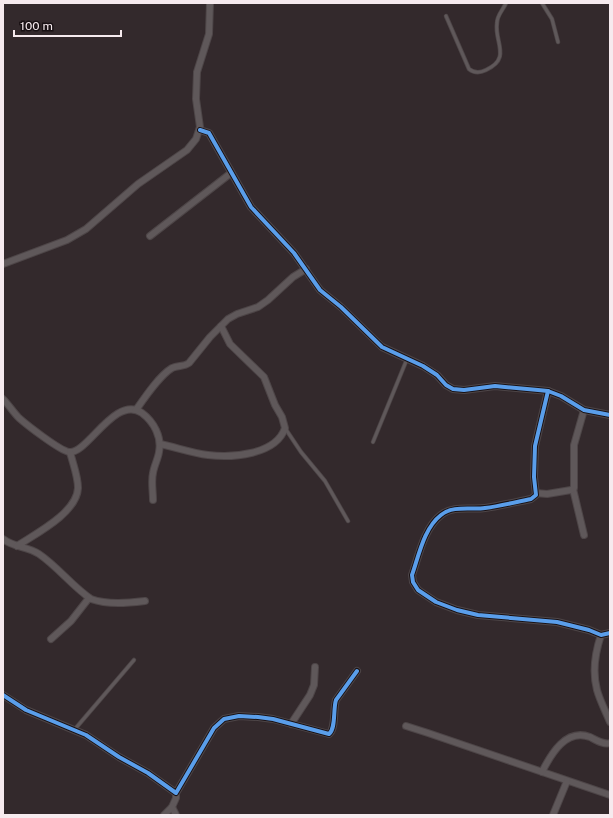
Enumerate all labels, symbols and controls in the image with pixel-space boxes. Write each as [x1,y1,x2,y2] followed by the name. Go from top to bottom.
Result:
[14,12,121,38] scale bar
[20,19,53,33] text: 100 m

